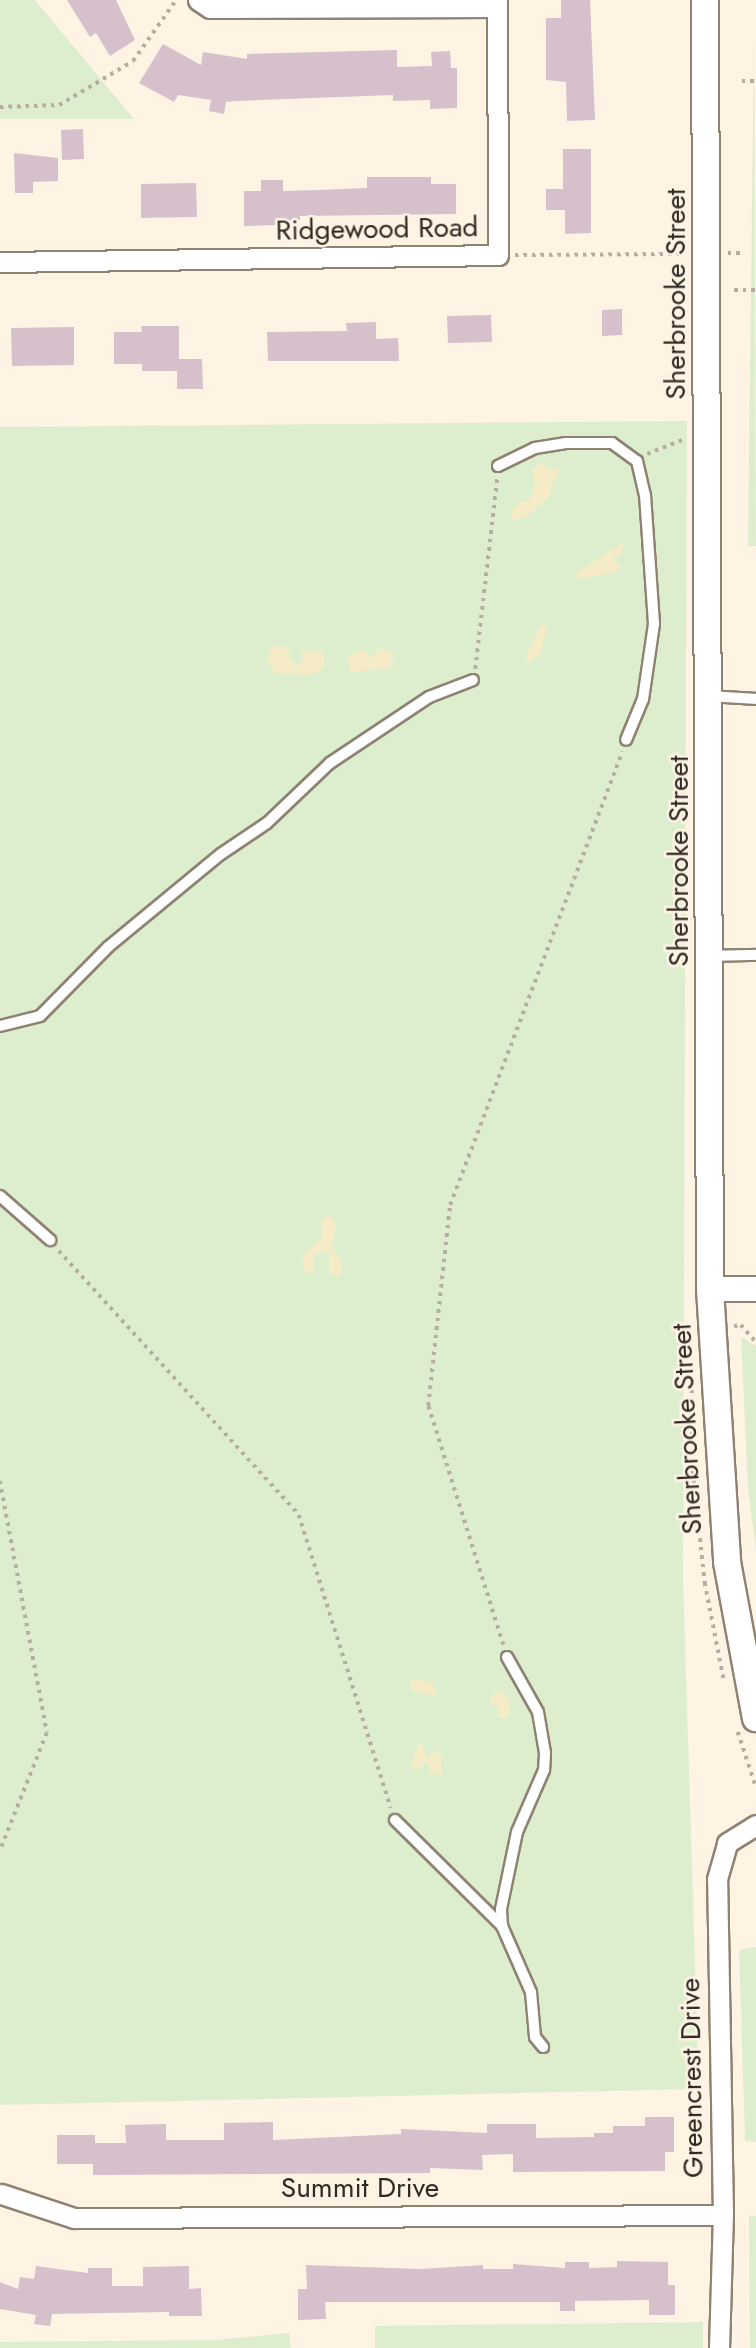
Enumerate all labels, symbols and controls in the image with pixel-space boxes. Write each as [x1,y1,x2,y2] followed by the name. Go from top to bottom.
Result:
[659,188,693,400] street label: Sherbrooke Street
[275,210,479,248] street label: Ridgewood Road
[662,755,696,967] street label: Sherbrooke Street
[665,1323,709,1535] street label: Sherbrooke Street
[673,1978,711,2178] street label: Greencrest Drive
[281,2171,439,2205] street label: Summit Drive

